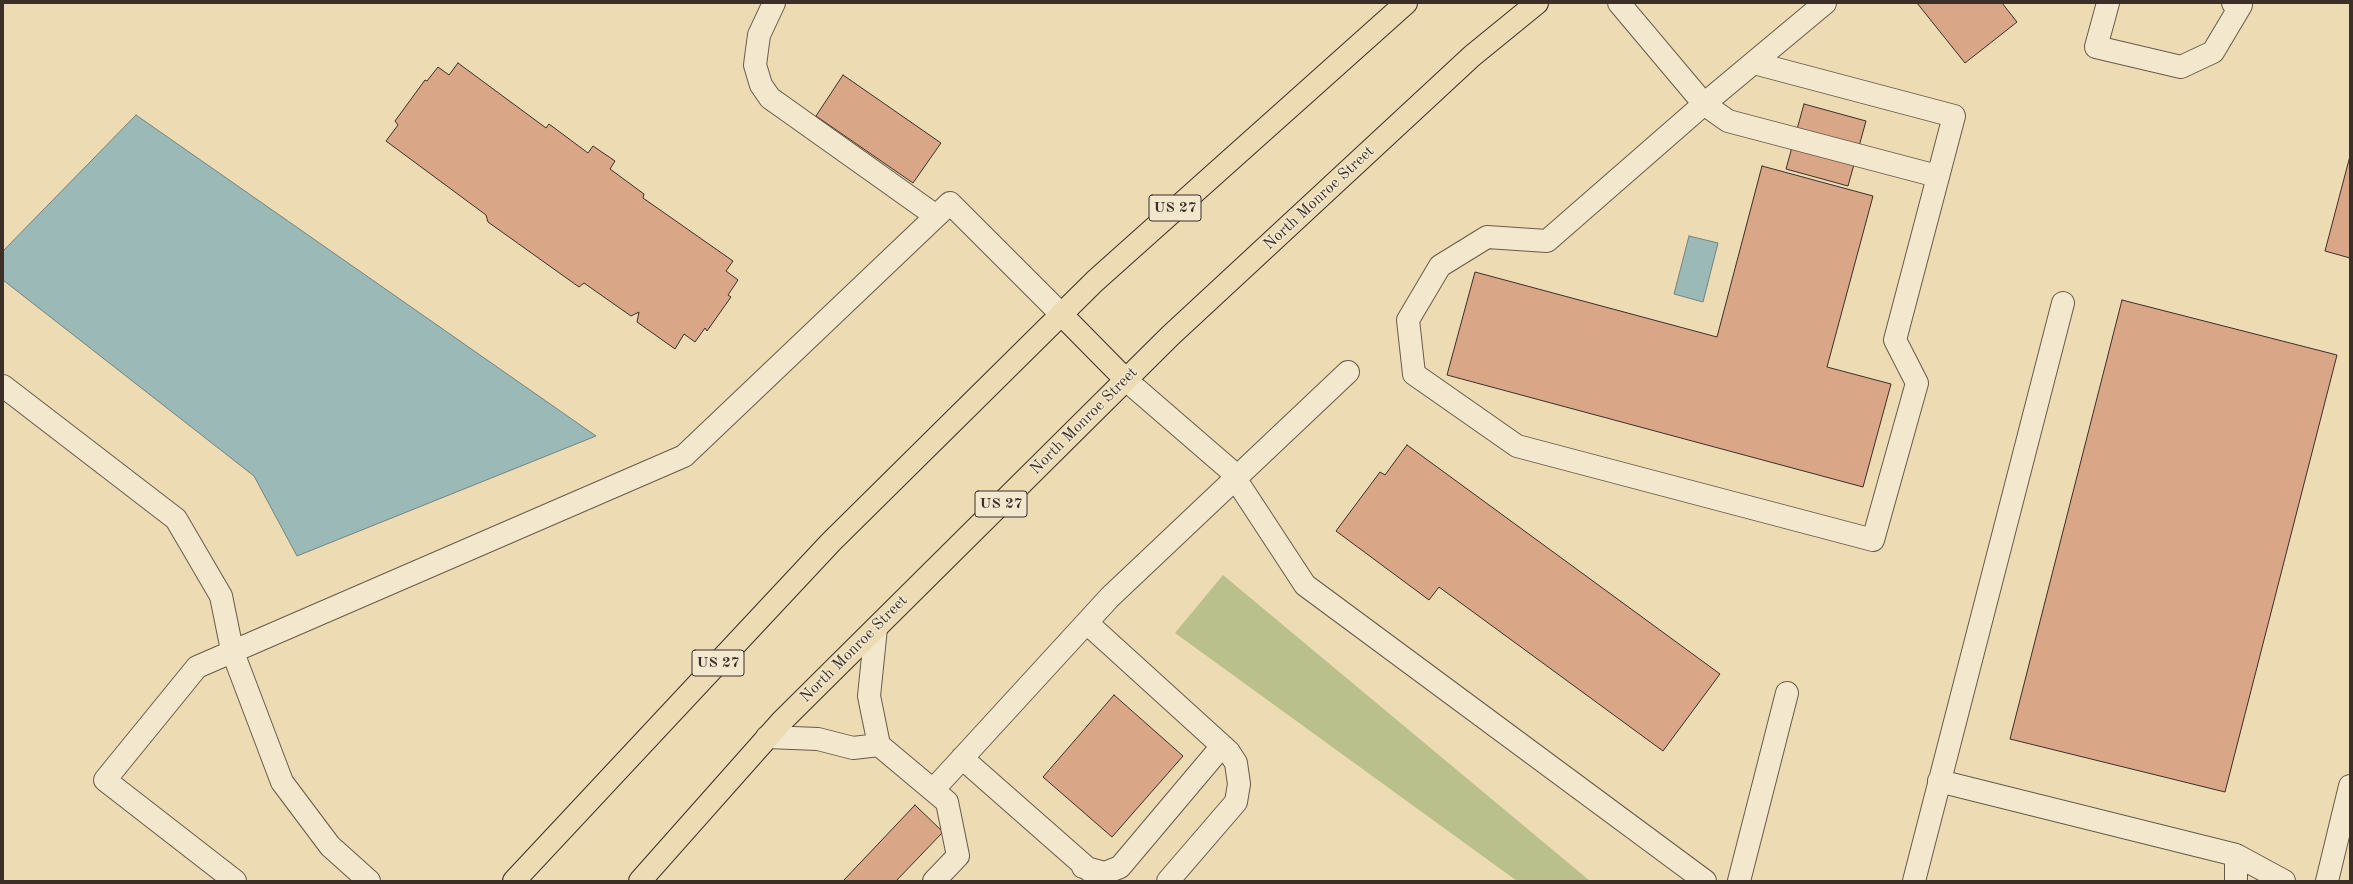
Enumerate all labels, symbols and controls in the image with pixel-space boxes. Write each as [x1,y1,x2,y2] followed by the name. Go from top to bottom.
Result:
[1260,142,1378,254] street label: North Monroe Street
[1149,195,1201,221] road number: US 27
[1026,363,1142,479] street label: North Monroe Street
[975,491,1027,517] road number: US 27
[796,591,912,707] street label: North Monroe Street
[692,650,744,676] road number: US 27

